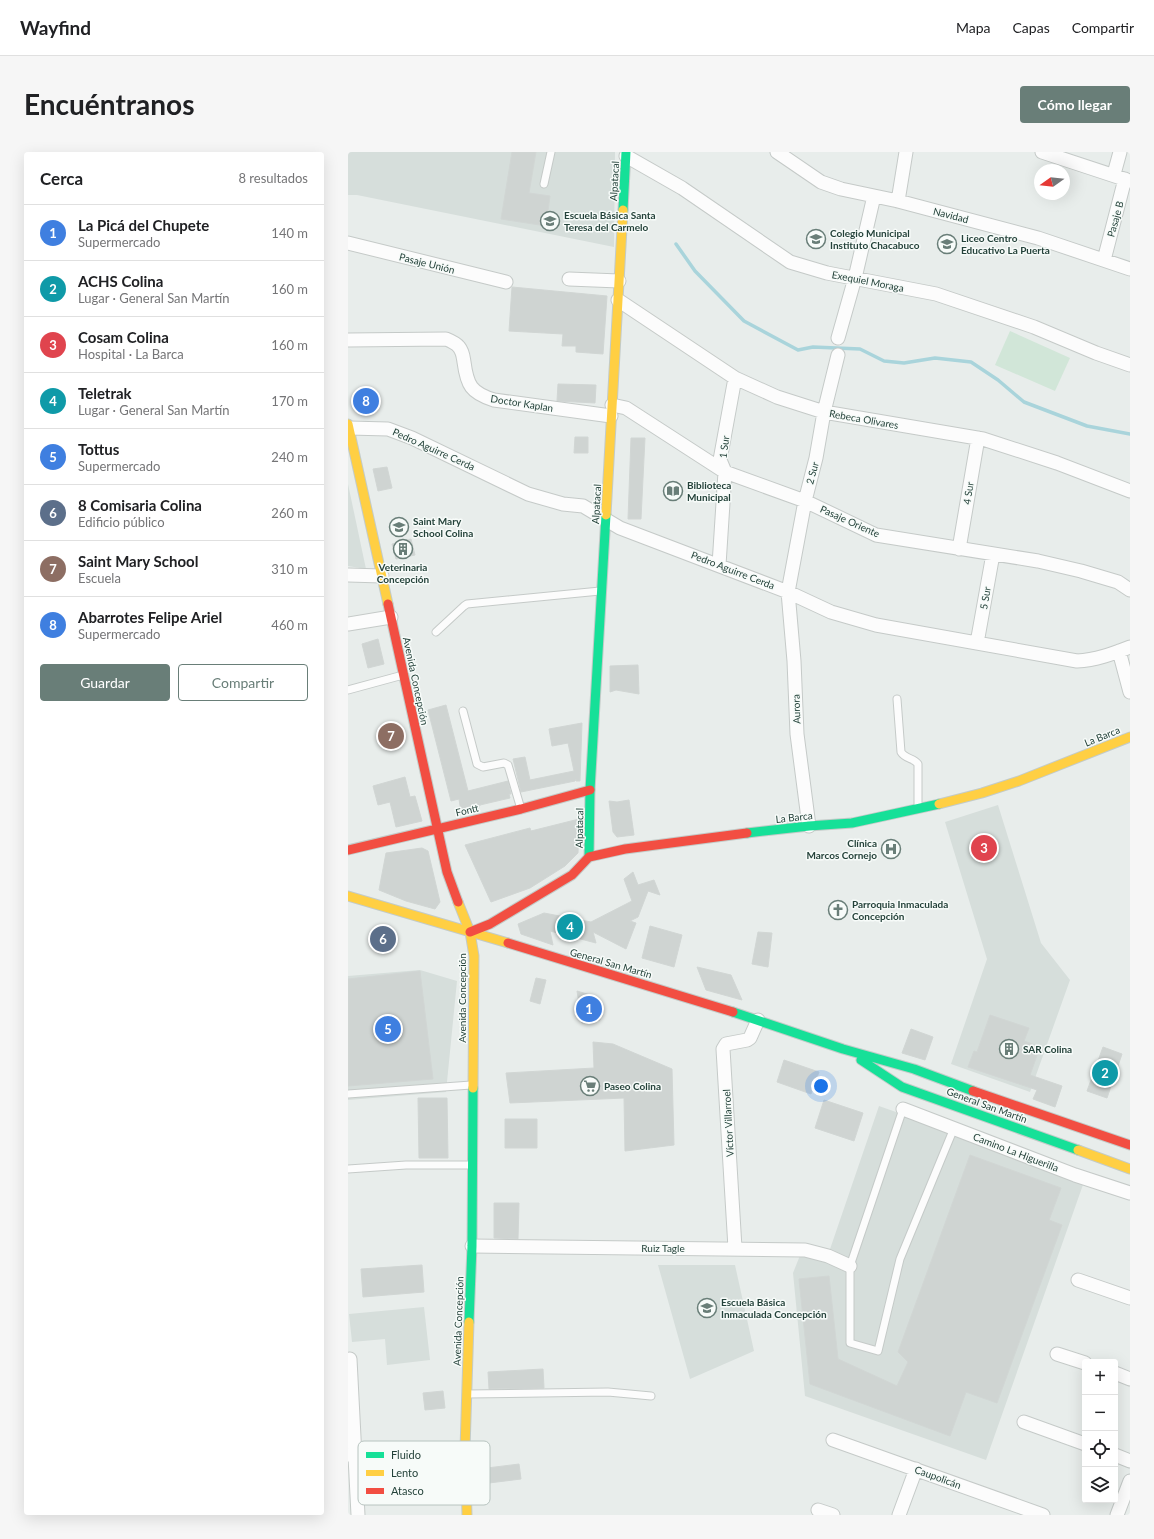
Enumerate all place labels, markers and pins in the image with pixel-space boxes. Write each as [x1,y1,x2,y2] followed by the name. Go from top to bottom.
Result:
[564,209,656,233] place label: Escuela Básica Santa Teresa del Carmelo
[539,210,561,232] school or university icon: Escuela Básica Santa Teresa del Carmelo
[830,227,920,251] place label: Colegio Municipal Instituto Chacabuco
[805,228,827,250] school or university icon: Colegio Municipal Instituto Chacabuco
[961,232,1050,256] place label: Liceo Centro Educativo La Puerta
[936,233,958,255] school or university icon: Liceo Centro Educativo La Puerta
[353,386,379,416] pin: 8
[687,479,731,503] place label: Biblioteca Municipal
[662,480,684,502] library icon: Biblioteca Municipal
[413,515,473,539] place label: Saint Mary School Colina
[388,516,410,538] school or university icon: Saint Mary School Colina
[392,538,414,560] building icon: Veterinaria Concepción
[377,561,430,585] place label: Veterinaria Concepción
[378,721,404,751] pin: 7
[971,833,997,863] pin: 3
[806,837,877,861] place label: Clínica Marcos Cornejo
[880,838,902,860] hospital icon: Clínica Marcos Cornejo
[852,898,948,922] place label: Parroquia Inmaculada Concepción
[827,899,849,921] church icon: Parroquia Inmaculada Concepción
[557,912,583,942] pin: 4
[370,924,396,954] pin: 6
[576,994,602,1024] pin: 1
[375,1014,401,1044] pin: 5
[998,1038,1020,1060] building icon: SAR Colina
[1023,1043,1072,1055] place label: SAR Colina
[1092,1058,1118,1088] pin: 2
[579,1075,601,1097] supermarket icon: Paseo Colina
[604,1080,661,1092] place label: Paseo Colina
[721,1296,827,1320] place label: Escuela Básica Inmaculada Concepción
[696,1297,718,1319] school or university icon: Escuela Básica Inmaculada Concepción

